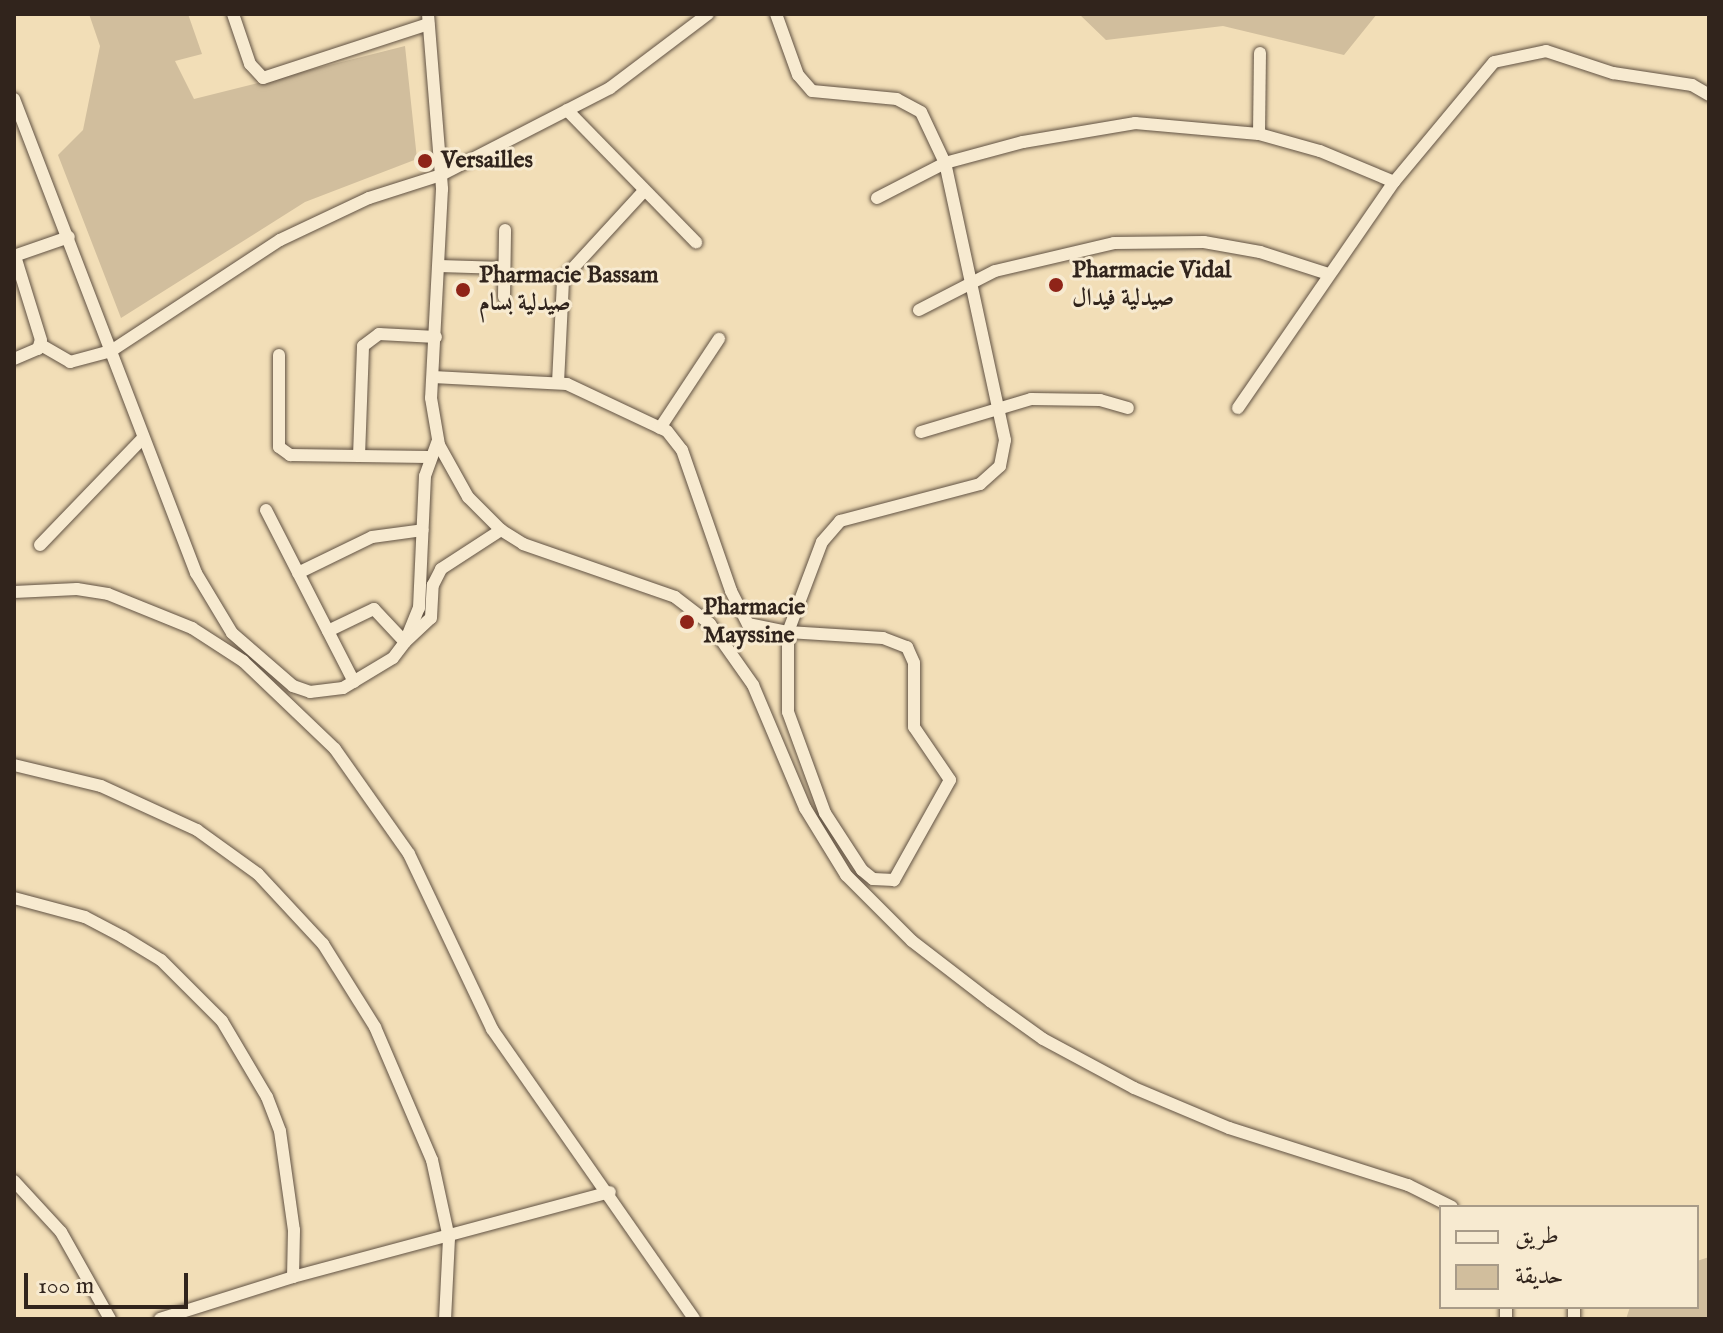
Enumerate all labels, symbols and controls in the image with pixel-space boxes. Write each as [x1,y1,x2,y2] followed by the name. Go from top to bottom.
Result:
[441,147,533,175] place label: Versailles
[416,152,434,170] marker: Versailles
[1072,257,1231,313] place label: Pharmacie Vidal صيدلية فيدال
[479,262,659,318] place label: Pharmacie Bassam صيدلية بسام
[1047,276,1065,294] marker: Pharmacie Vidal صيدلية فيدال
[454,281,472,299] marker: Pharmacie Bassam صيدلية بسام
[703,594,805,650] place label: Pharmacie Mayssine
[678,613,696,631] marker: Pharmacie Mayssine
[1439,1205,1699,1309] legend
[1515,1221,1559,1252] text: طريق
[28,1257,192,1307] scale bar
[1515,1261,1564,1292] text: حديقة
[38,1271,94,1302] text: 100 m

